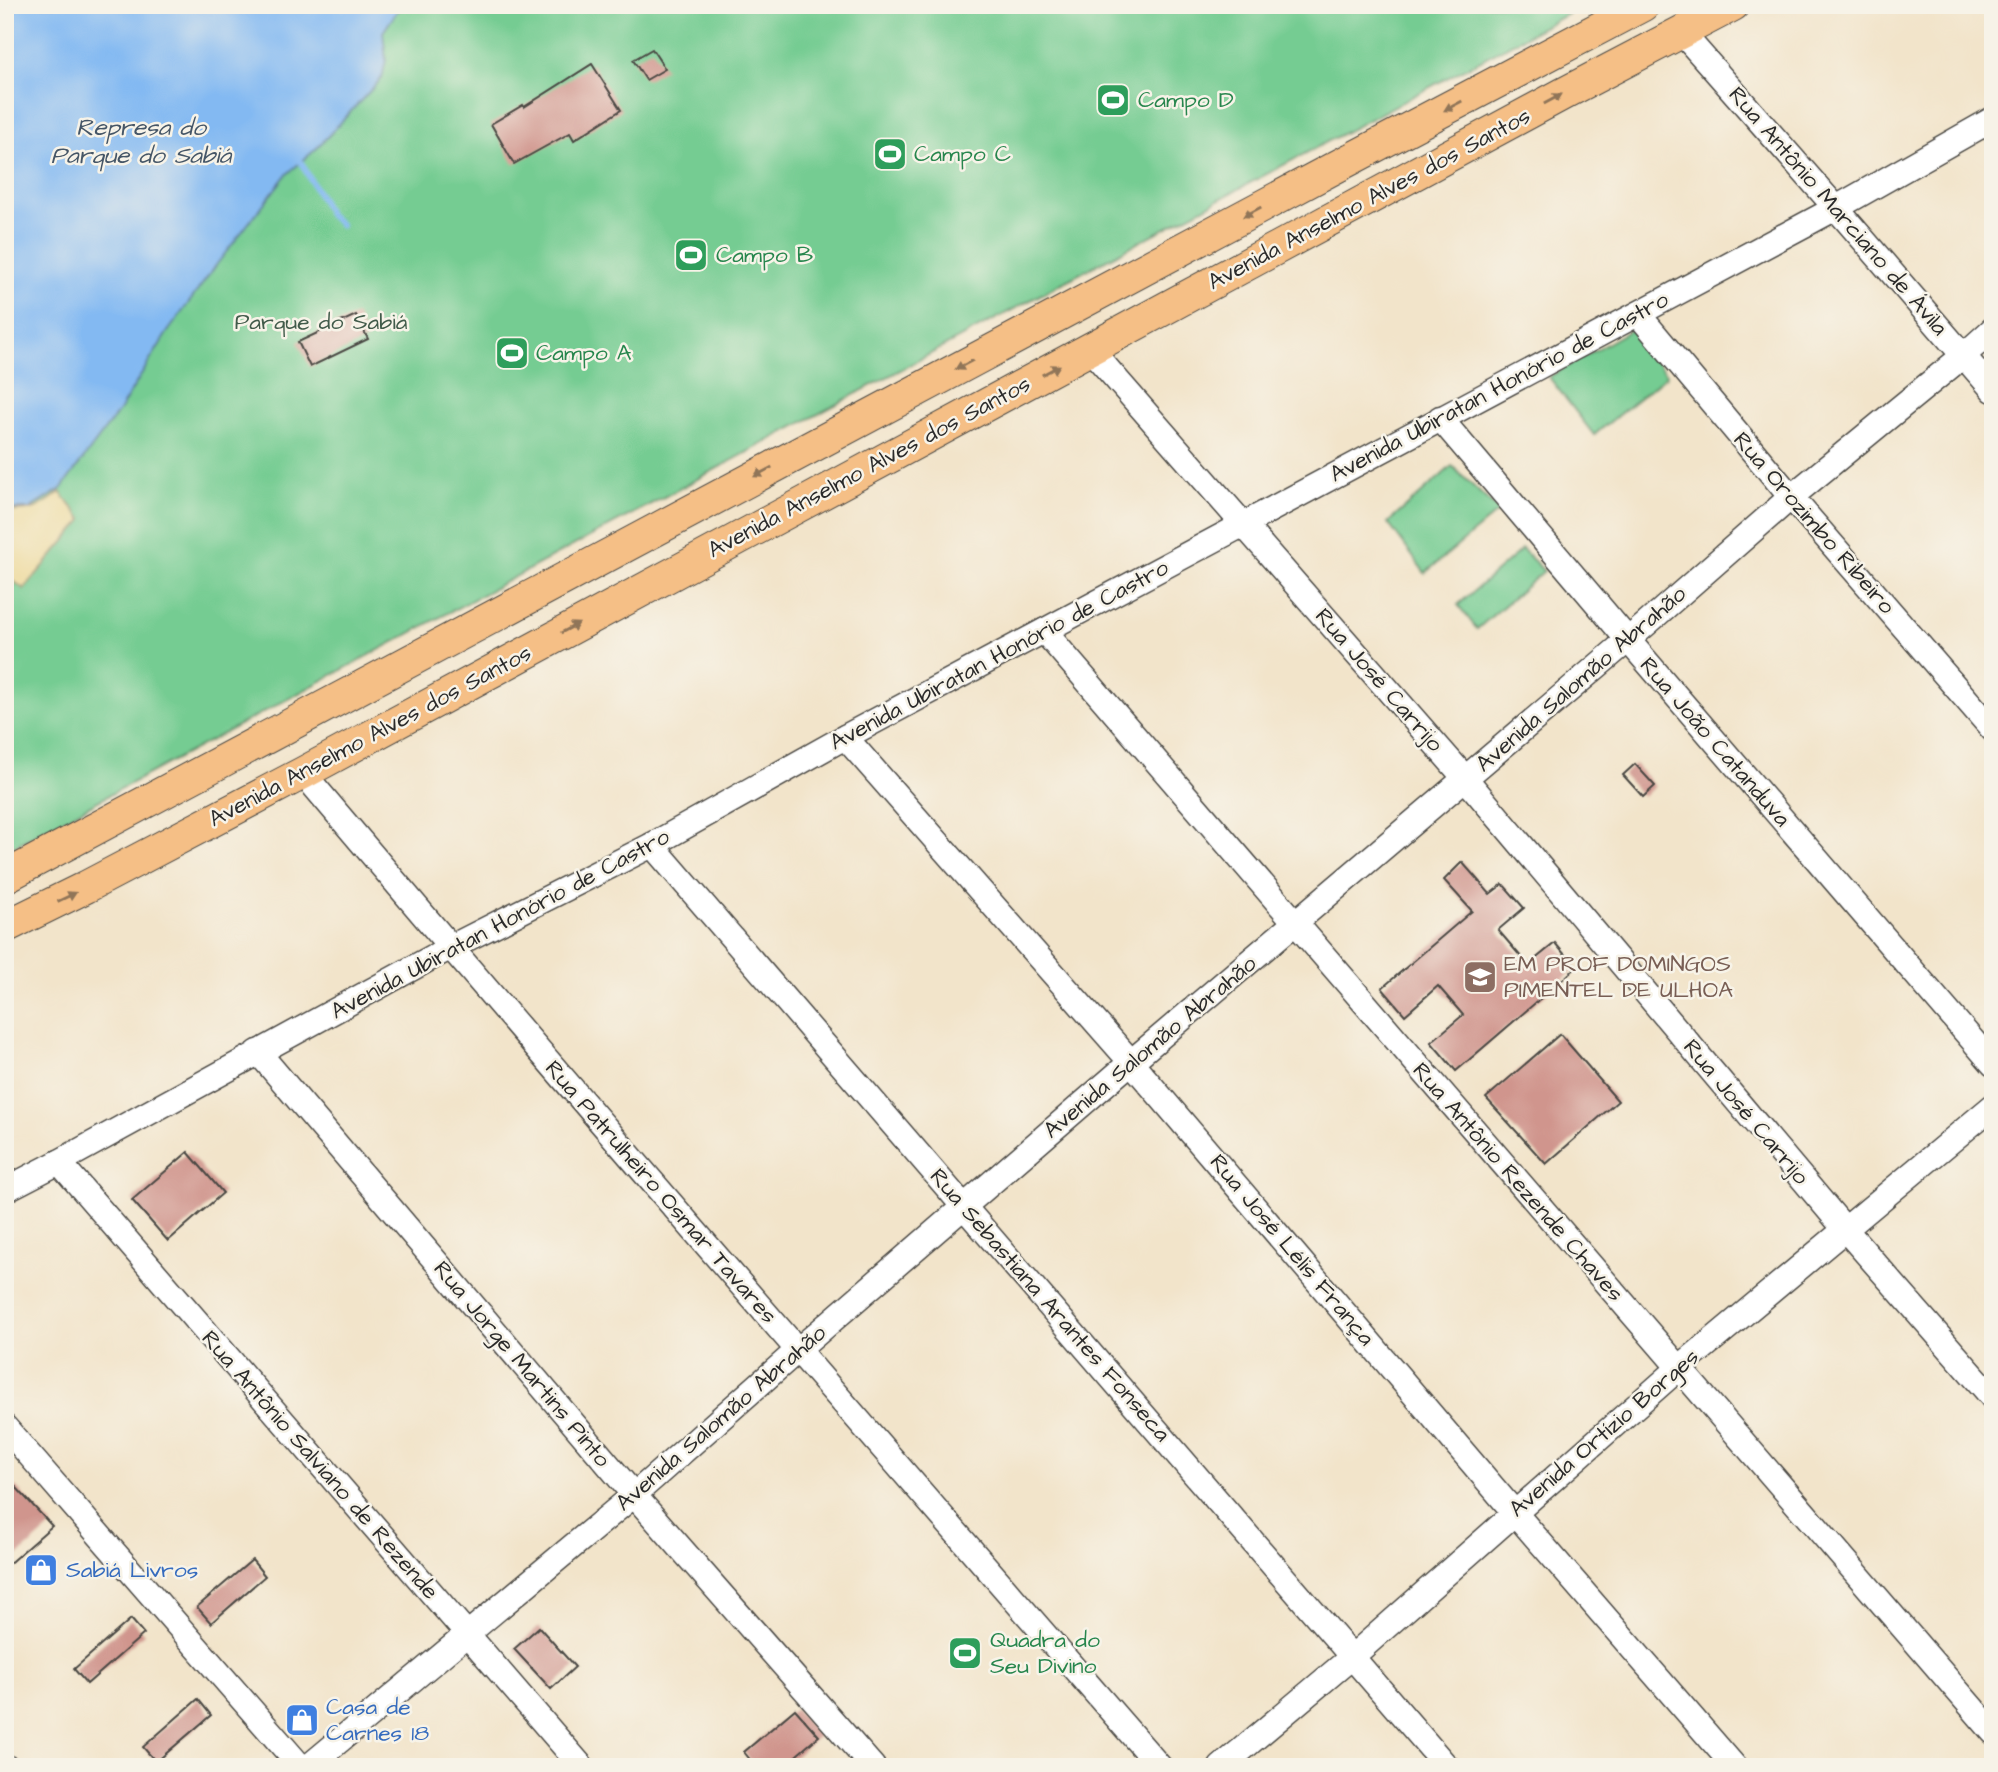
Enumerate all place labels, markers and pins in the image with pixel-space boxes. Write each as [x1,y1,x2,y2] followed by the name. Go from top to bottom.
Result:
[1094,81,1132,119] sports icon: Campo D
[1138,84,1234,116] place label: Campo D
[871,135,909,173] sports icon: Campo C
[914,138,1011,170] place label: Campo C
[672,236,710,274] sports icon: Campo B
[716,239,813,271] place label: Campo B
[493,334,531,372] sports icon: Campo A
[536,337,632,369] place label: Campo A
[1504,948,1733,1006] place label: EM PROF DOMINGOS PIMENTEL DE ULHOA
[1461,958,1499,996] school or university icon: EM PROF DOMINGOS PIMENTEL DE ULHOA
[22,1551,60,1589] shop icon: Sabiá Livros
[66,1554,198,1586] place label: Sabiá Livros
[990,1624,1100,1682] place label: Quadra do Seu Divino
[946,1634,984,1672] sports icon: Quadra do Seu Divino
[326,1691,429,1749] place label: Casa de Carnes 18
[283,1701,321,1739] shop icon: Casa de Carnes 18

